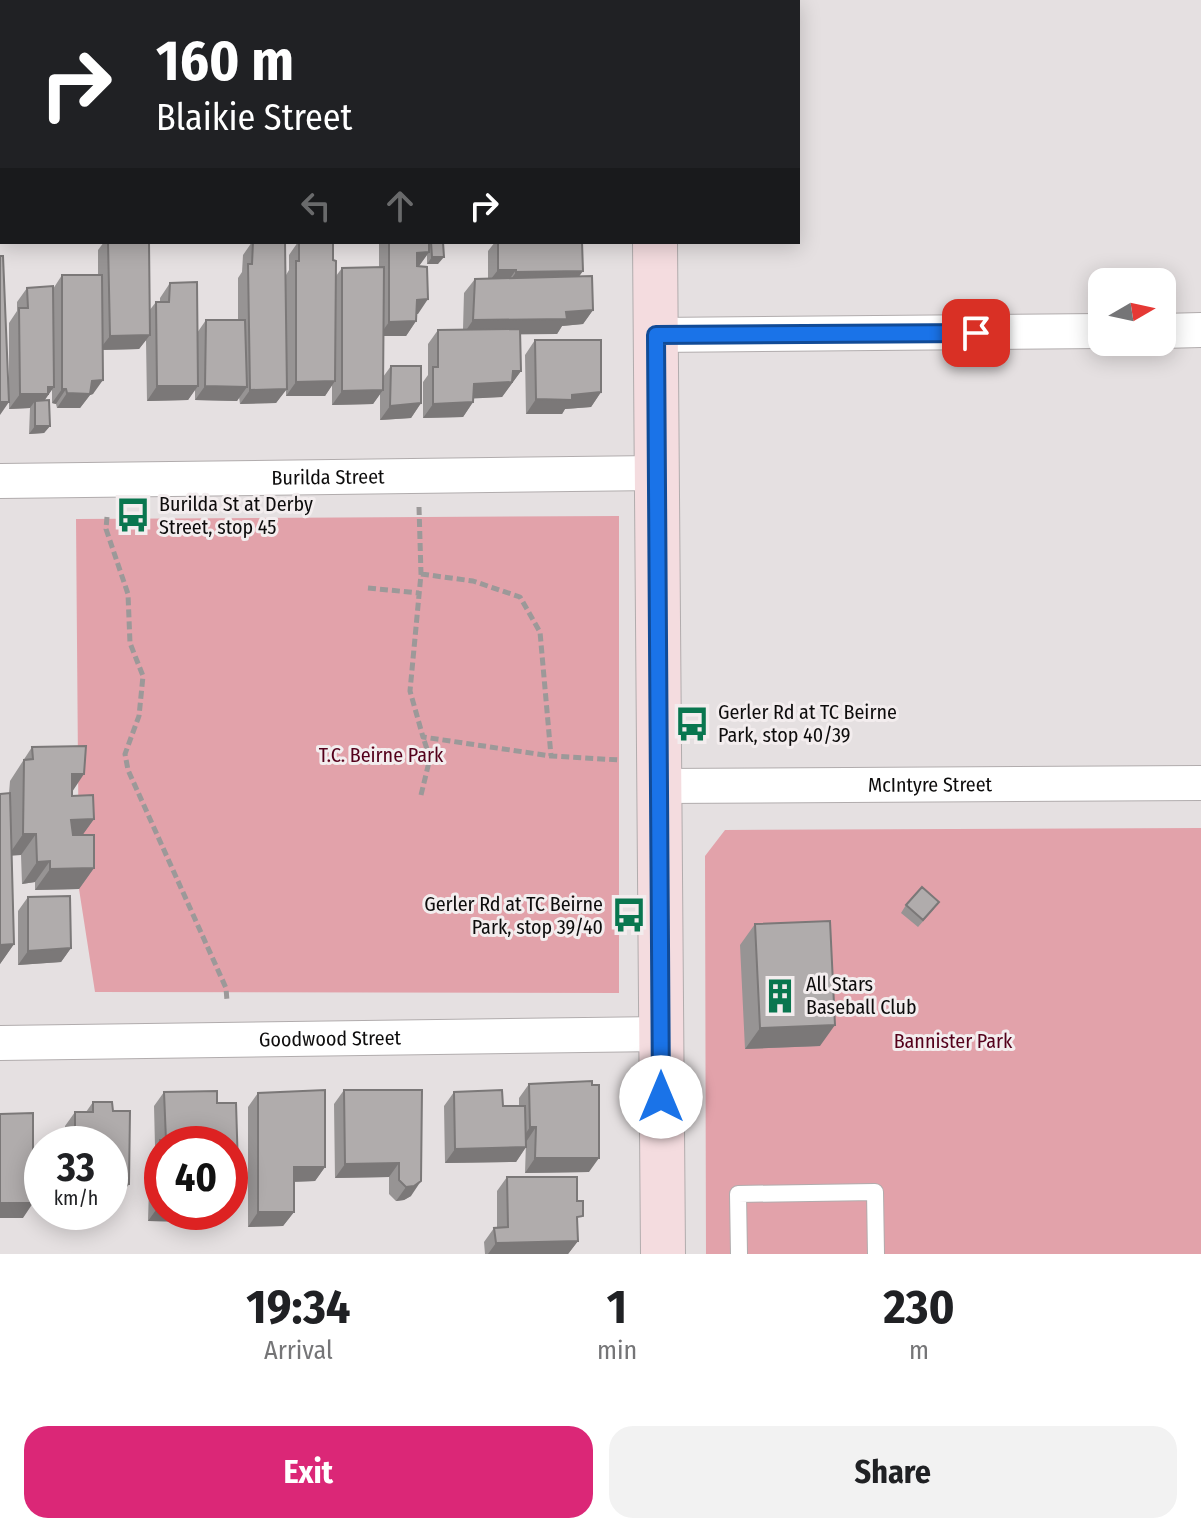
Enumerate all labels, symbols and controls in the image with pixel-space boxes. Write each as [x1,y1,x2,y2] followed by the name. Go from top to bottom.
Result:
[156,28,294,95] text: 160 m
[24,32,128,136] icon: right
[156,96,352,140] text: Blaikie Street
[294,184,338,228] icon: left
[378,184,422,228] icon: ahead
[462,184,506,228] icon: right
[1088,268,1176,356] north arrow
[1088,268,1176,356] map controls
[942,299,1010,367] pin
[954,311,998,355] icon: arrive
[271,464,385,490] street label: Burilda Street
[159,492,313,539] place label: Burilda St at Derby Street, stop 45
[114,496,152,534] bus stop icon: Burilda St at Derby Street, stop 45
[718,700,897,747] place label: Gerler Rd at TC Beirne Park, stop 40/39
[673,705,711,743] bus stop icon: Gerler Rd at TC Beirne Park, stop 40/39
[319,743,444,767] park label: T.C. Beirne Park
[868,772,993,797] street label: McIntyre Street
[424,892,603,939] place label: Gerler Rd at TC Beirne Park, stop 39/40
[610,896,648,934] bus stop icon: Gerler Rd at TC Beirne Park, stop 39/40
[806,972,917,1019] place label: All Stars Baseball Club
[761,977,799,1015] building icon: All Stars Baseball Club
[259,1026,402,1051] street label: Goodwood Street
[894,1029,1013,1053] park label: Bannister Park
[619,1055,703,1139] position arrow
[144,1126,248,1230] speed limit sign: 40
[57,1144,95,1192] text: 33
[54,1186,98,1210] text: km/h
[246,1278,351,1336] text: 19:34
[607,1278,627,1336] text: 1
[884,1278,955,1336] text: 230
[264,1335,333,1366] text: Arrival
[597,1335,637,1366] text: min
[909,1335,929,1366] text: m
[24,1426,593,1518] button: Exit
[609,1426,1177,1518] button: Share

